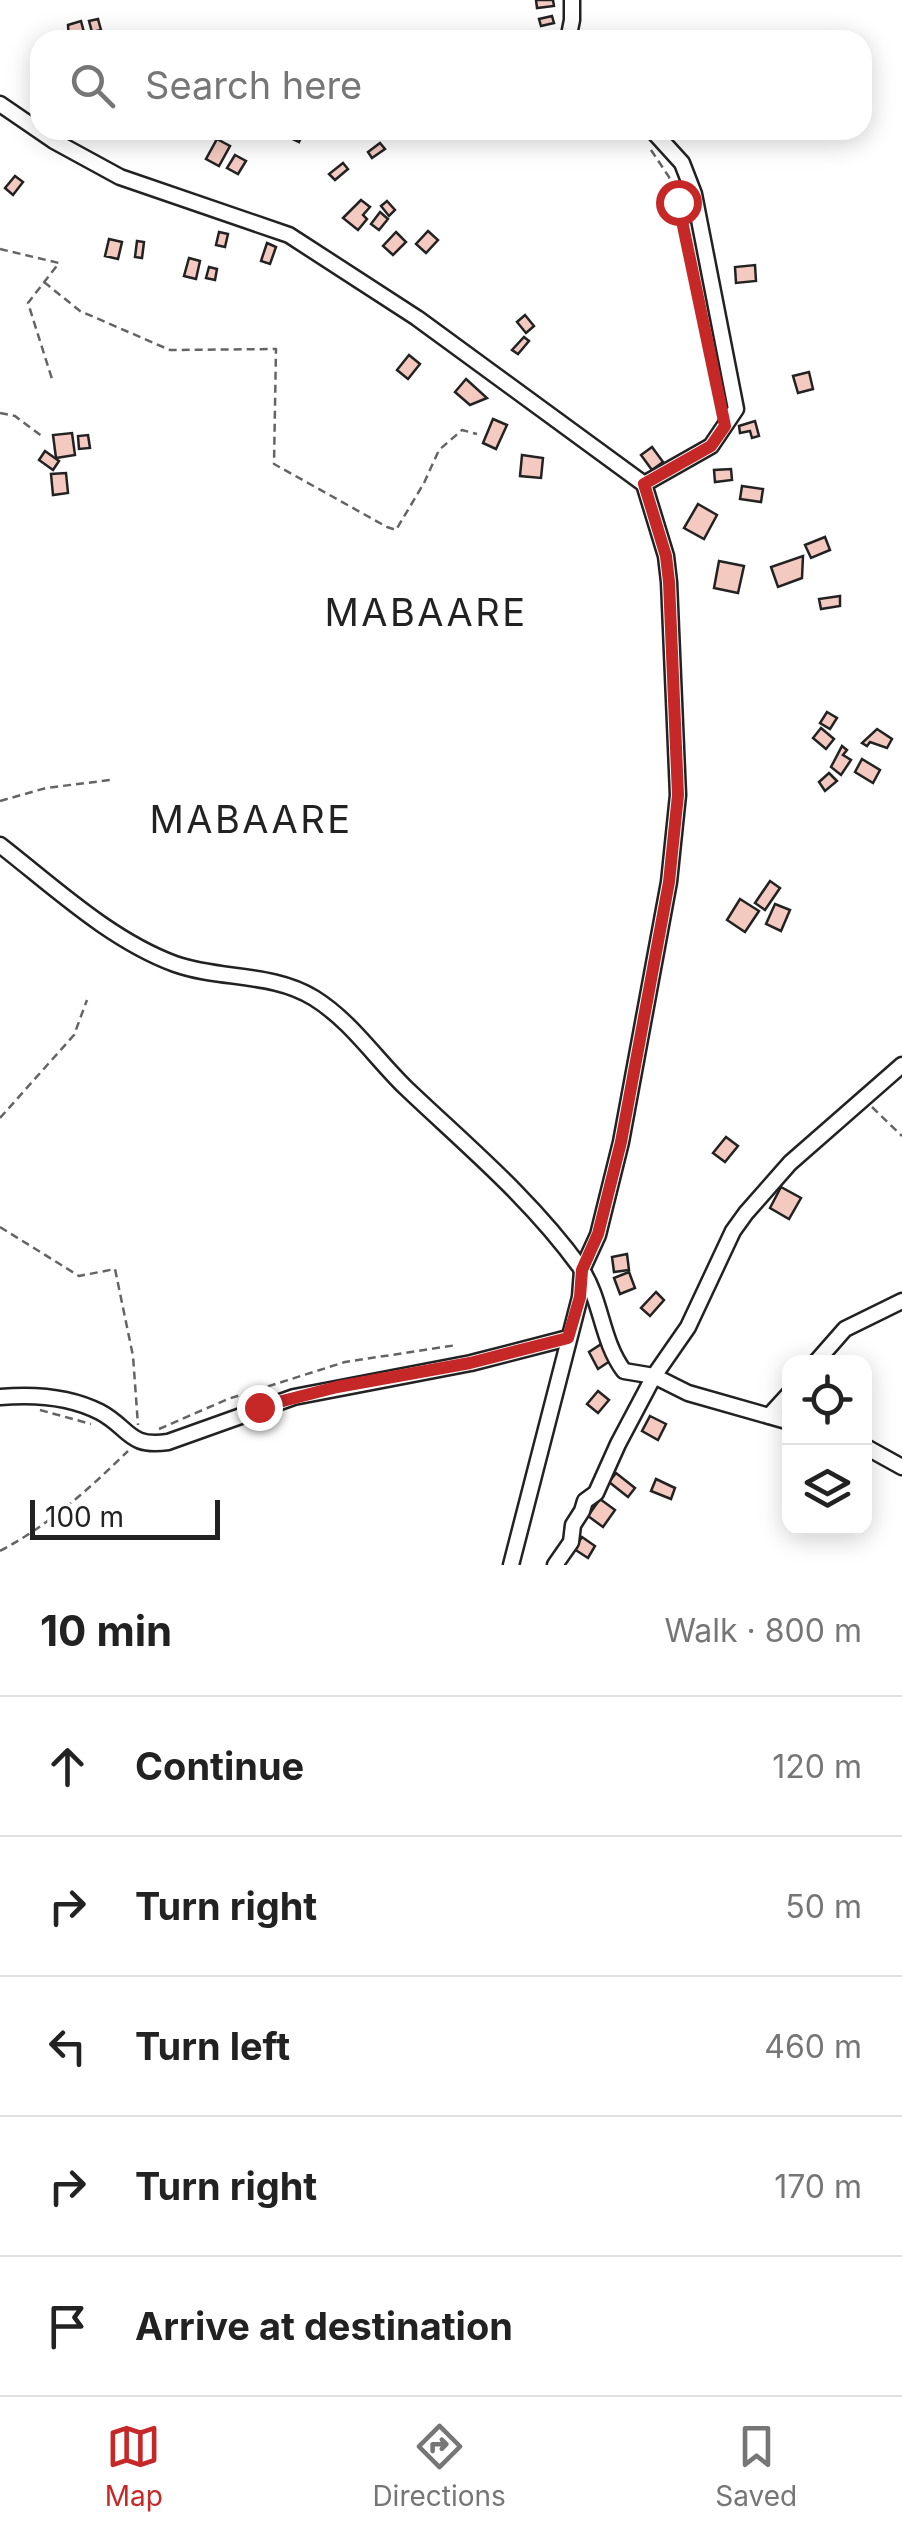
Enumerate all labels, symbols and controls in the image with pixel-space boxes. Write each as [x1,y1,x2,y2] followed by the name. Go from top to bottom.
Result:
[30,30,872,140] search box
[65,58,120,113] icon: search
[145,62,362,108] text: Search here
[656,180,702,226] route start
[324,589,528,635] district label: MABAARE
[149,796,353,842] district label: MABAARE
[782,1355,872,1535] map controls
[782,1355,872,1445] button: locate
[237,1385,283,1431] route end
[782,1445,872,1535] button: layers
[30,1495,220,1540] scale bar
[45,1500,124,1534] text: 100 m
[40,1605,172,1656] text: 10 min
[664,1611,862,1650] text: Walk · 800 m
[40,1739,95,1794] icon: ahead
[135,1743,304,1789] text: Continue
[772,1747,862,1786] text: 120 m
[40,1879,95,1934] icon: right
[135,1883,317,1929] text: Turn right
[785,1887,862,1926] text: 50 m
[40,2019,95,2074] icon: left
[135,2023,290,2069] text: Turn left
[764,2027,862,2066] text: 460 m
[40,2159,95,2214] icon: right
[135,2163,317,2209] text: Turn right
[774,2167,862,2206] text: 170 m
[40,2299,95,2354] icon: arrive
[135,2303,513,2349] text: Arrive at destination
[105,2419,163,2513] tab: Map
[372,2419,506,2513] tab: Directions
[715,2419,797,2513] tab: Saved

